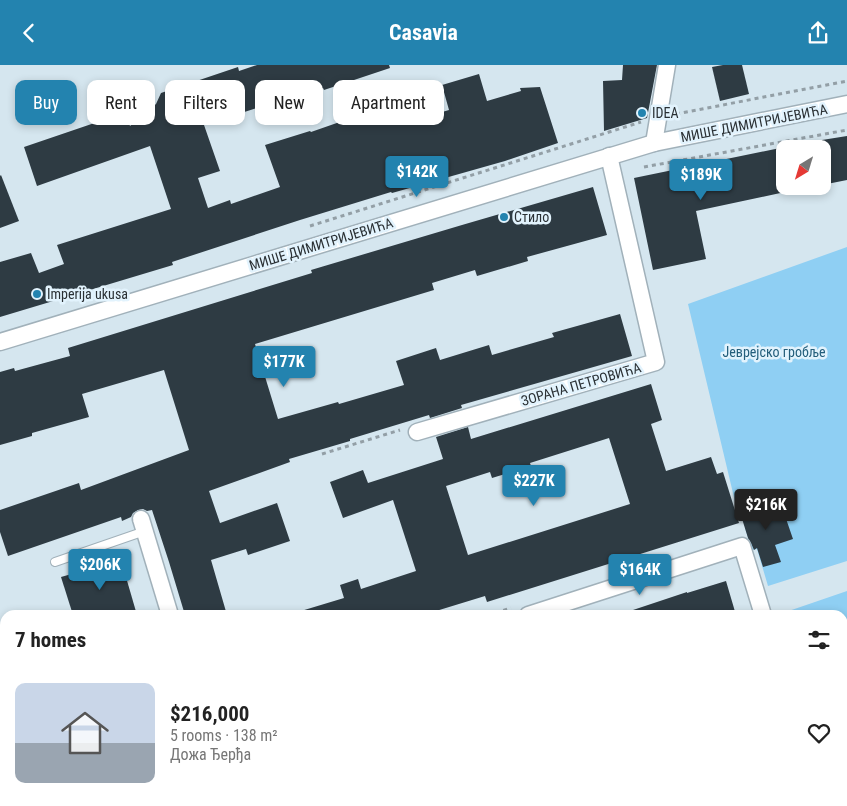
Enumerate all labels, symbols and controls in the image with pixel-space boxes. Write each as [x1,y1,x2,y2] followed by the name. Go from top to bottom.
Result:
[15,19,43,47] icon: back
[804,19,832,47] icon: share
[389,20,458,45] text: Casavia
[15,80,77,125] chip: Buy
[87,80,155,125] chip: Rent
[165,80,245,125] chip: Filters
[255,80,323,125] chip: New
[333,80,444,125] chip: Apartment
[679,101,829,145] street label: МИШЕ ДИМИТРИЈЕВИЋА
[652,105,679,121] place label: IDEA
[636,107,648,119] marker: IDEA
[776,140,831,195] north arrow
[776,140,831,195] map controls
[382,155,452,198] pin: $142K
[666,159,736,201] pin: $189K
[396,162,438,181] text: $142K
[680,165,722,184] text: $189K
[514,209,549,225] place label: Стило
[498,211,510,223] marker: Стило
[247,215,395,273] street label: МИШЕ ДИМИТРИЈЕВИЋА
[47,286,128,302] place label: Imperija ukusa
[31,288,43,300] marker: Imperija ukusa
[723,344,826,360] park label: Јеврејско гробље
[249,345,319,388] pin: $177K
[263,352,305,371] text: $177K
[519,359,643,409] street label: ЗОРАНА ПЕТРОВИЋА
[499,465,569,507] pin: $227K
[513,471,555,490] text: $227K
[731,489,801,531] pin: $216K
[745,495,787,514] text: $216K
[65,549,135,591] pin: $206K
[605,553,675,596] pin: $164K
[79,555,121,574] text: $206K
[619,560,661,579] text: $164K
[805,626,833,654] icon: filters
[15,628,86,652] text: 7 homes
[170,702,249,726] text: $216,000
[55,703,115,763] icon: home
[805,719,833,747] icon: heart
[170,726,278,745] text: 5 rooms · 138 m²
[170,745,251,764] text: Дожа Ђерђа

